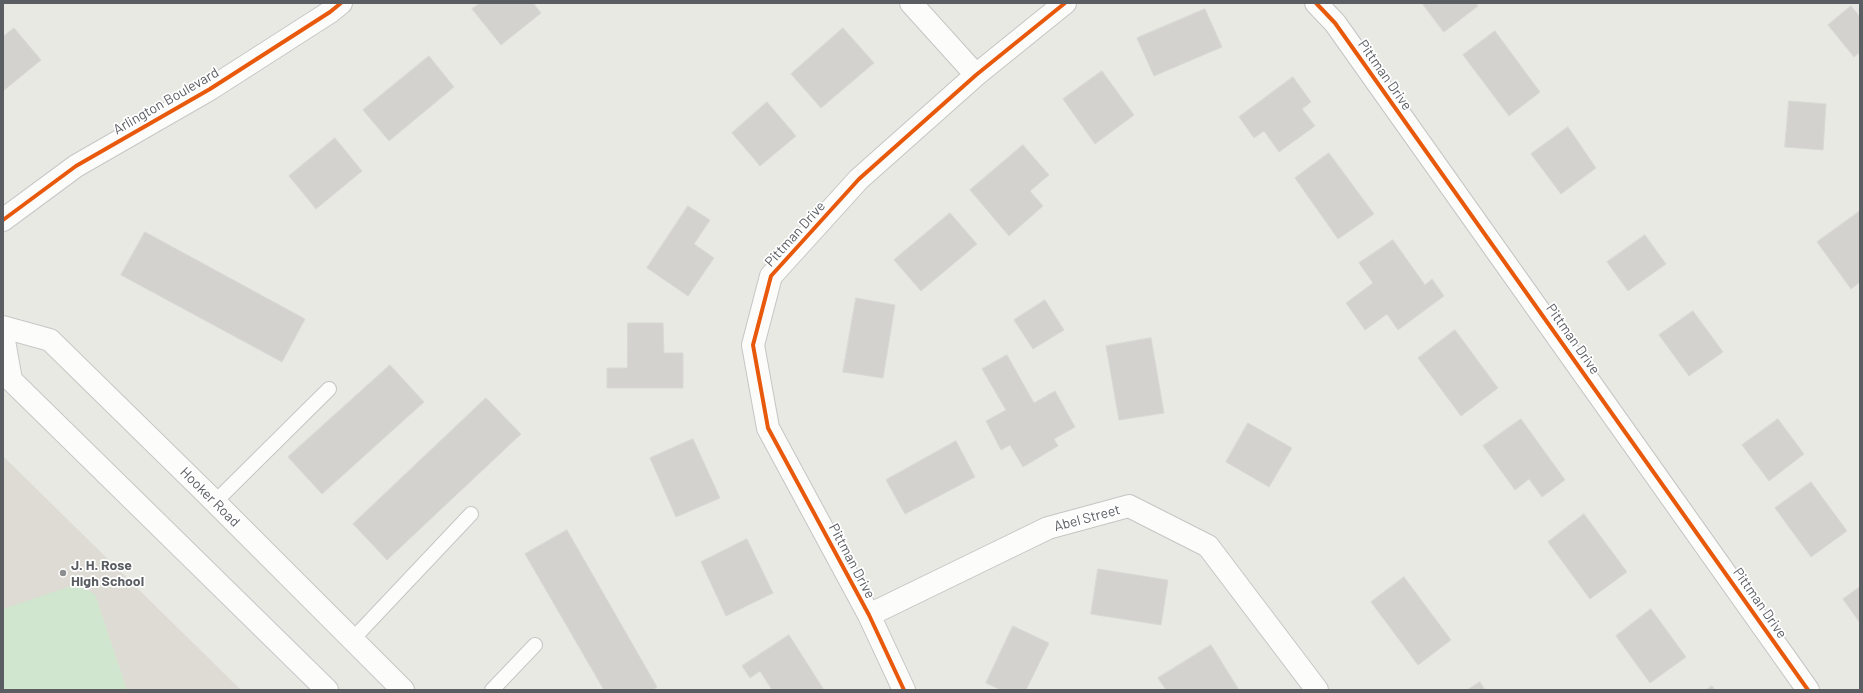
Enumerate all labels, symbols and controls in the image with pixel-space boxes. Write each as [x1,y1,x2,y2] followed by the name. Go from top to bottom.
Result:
[1355,36,1415,114] street label: Pittman Drive
[110,64,222,138] street label: Arlington Boulevard
[761,198,829,270] street label: Pittman Drive
[1543,300,1603,378] street label: Pittman Drive
[177,464,243,530] street label: Hooker Road
[1052,501,1122,535] street label: Abel Street
[825,521,879,601] street label: Pittman Drive
[71,557,144,590] place label: J. H. Rose High School
[1730,564,1790,642] street label: Pittman Drive
[58,568,68,578] marker: J. H. Rose High School

